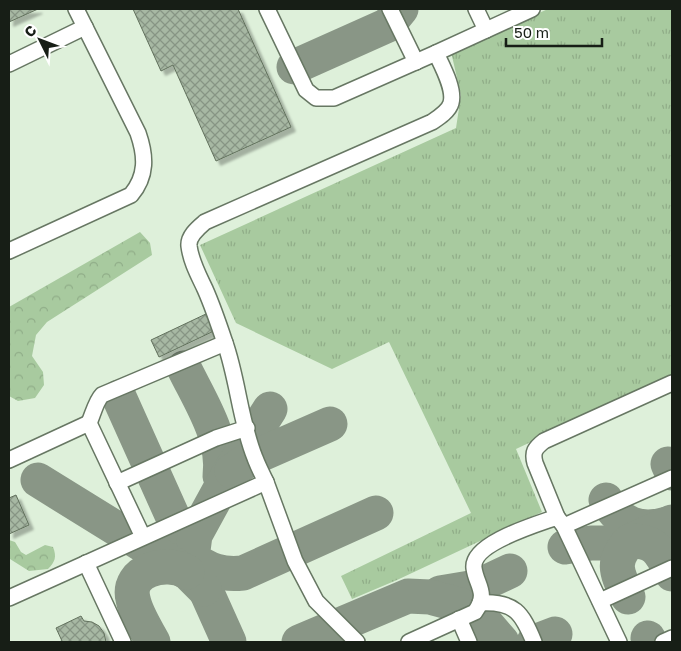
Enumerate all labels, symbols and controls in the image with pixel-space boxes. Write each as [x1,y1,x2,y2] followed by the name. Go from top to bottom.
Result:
[15,15,65,65] north arrow
[506,15,602,47] scale bar
[20,22,40,40] text: С
[514,23,549,41] text: 50 m

